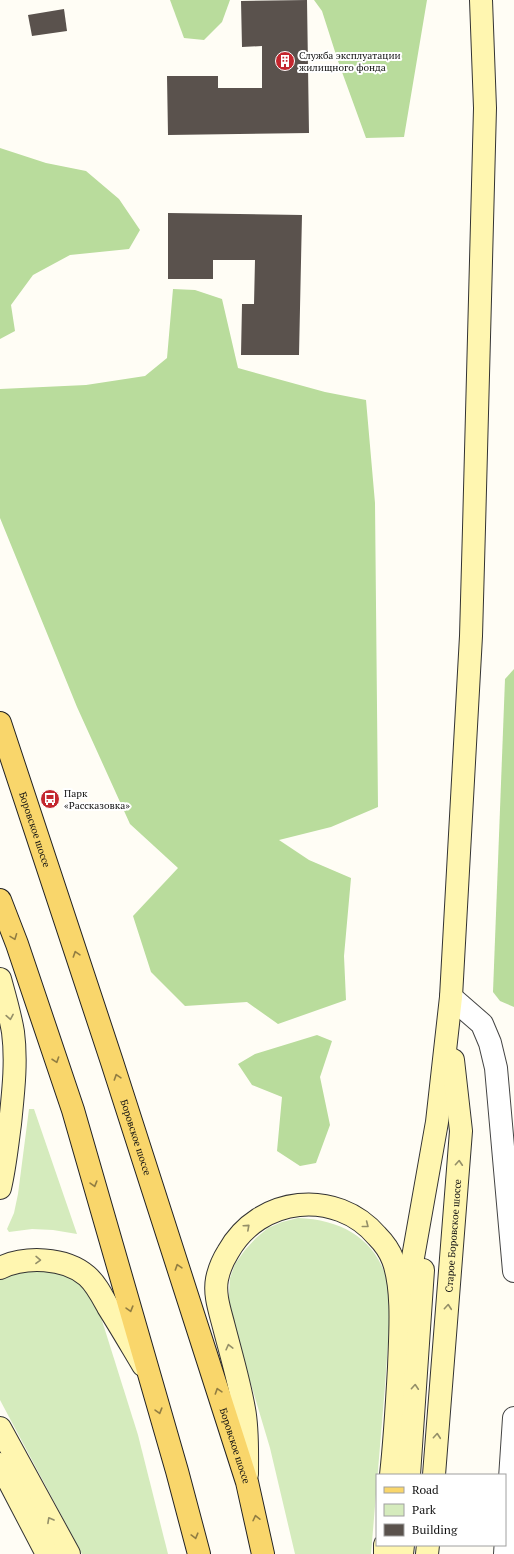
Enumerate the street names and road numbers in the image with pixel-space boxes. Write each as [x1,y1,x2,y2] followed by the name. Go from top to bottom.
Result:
[17,790,54,869] street label: Боровское шоссе
[118,1098,154,1177] street label: Боровское шоссе
[442,1179,464,1293] street label: Старое Боровское шоссе
[217,1406,254,1485] street label: Боровское шоссе

